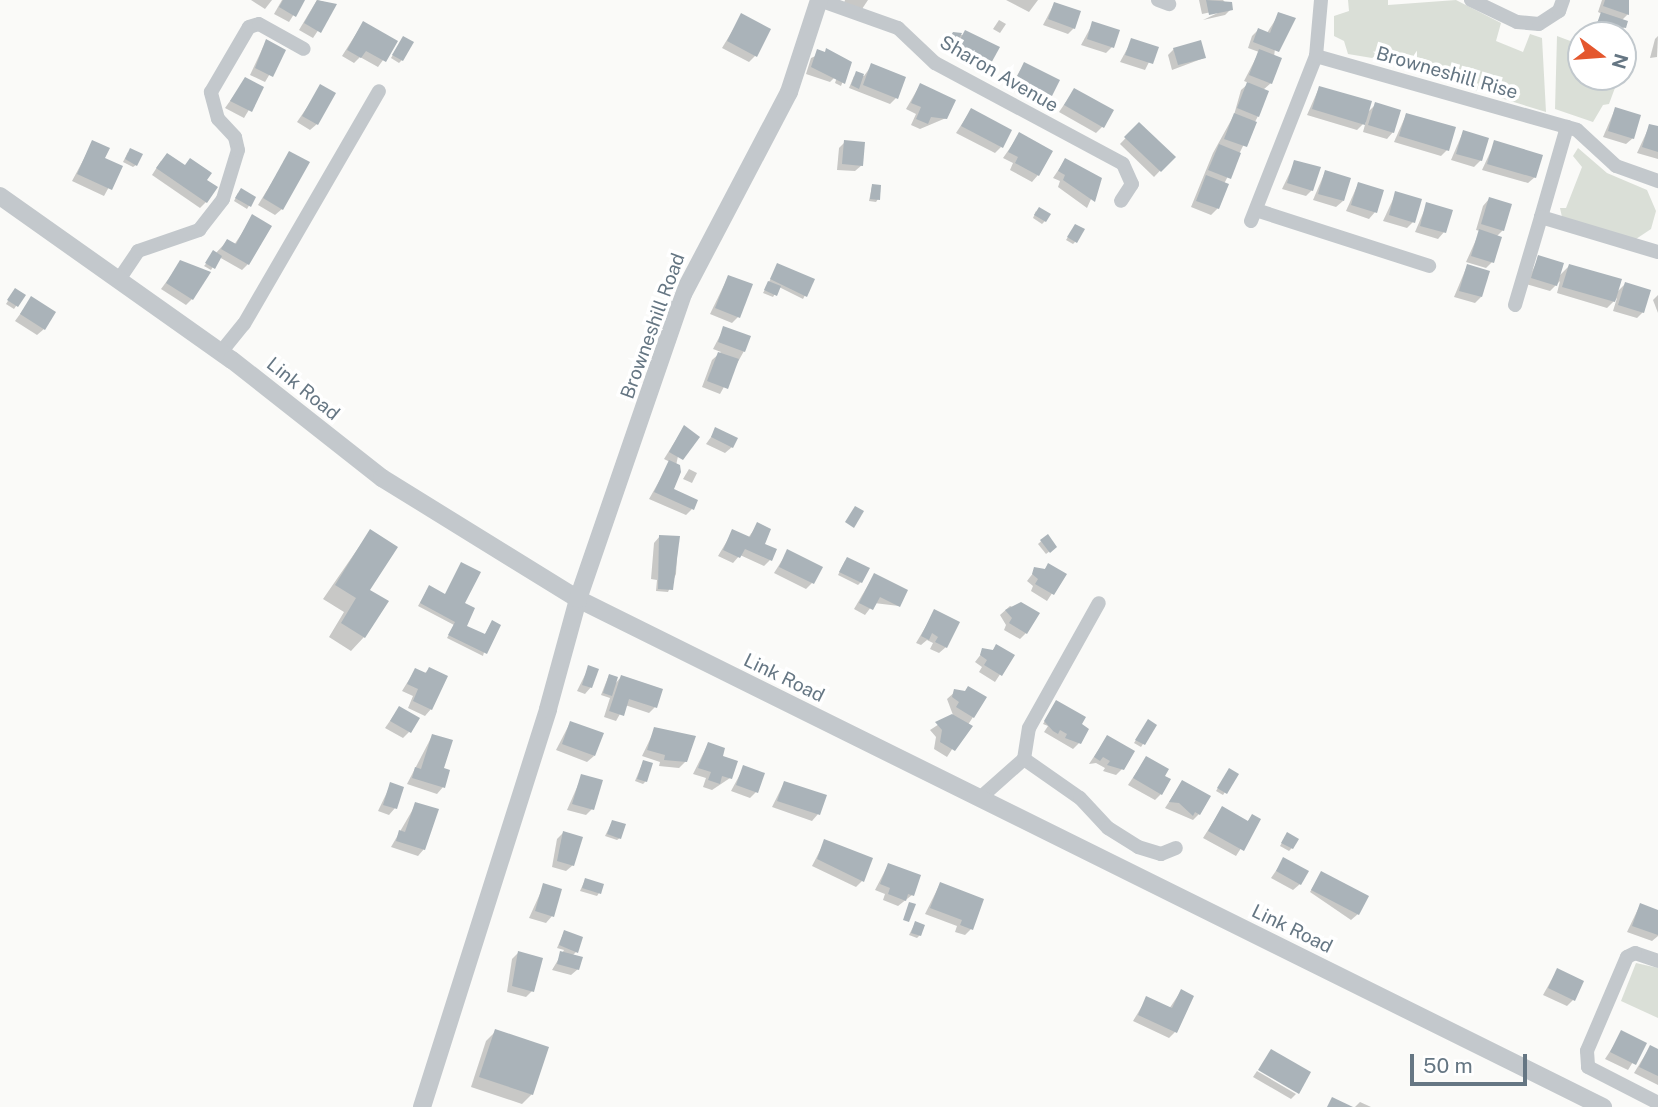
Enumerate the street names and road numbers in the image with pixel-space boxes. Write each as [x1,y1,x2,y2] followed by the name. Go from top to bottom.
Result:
[936,31,1062,117] street label: Sharon Avenue
[1374,42,1520,104] street label: Browneshill Rise
[616,250,690,402] street label: Browneshill Road
[262,353,344,425] street label: Link Road
[740,649,828,707] street label: Link Road
[1248,900,1336,958] street label: Link Road

